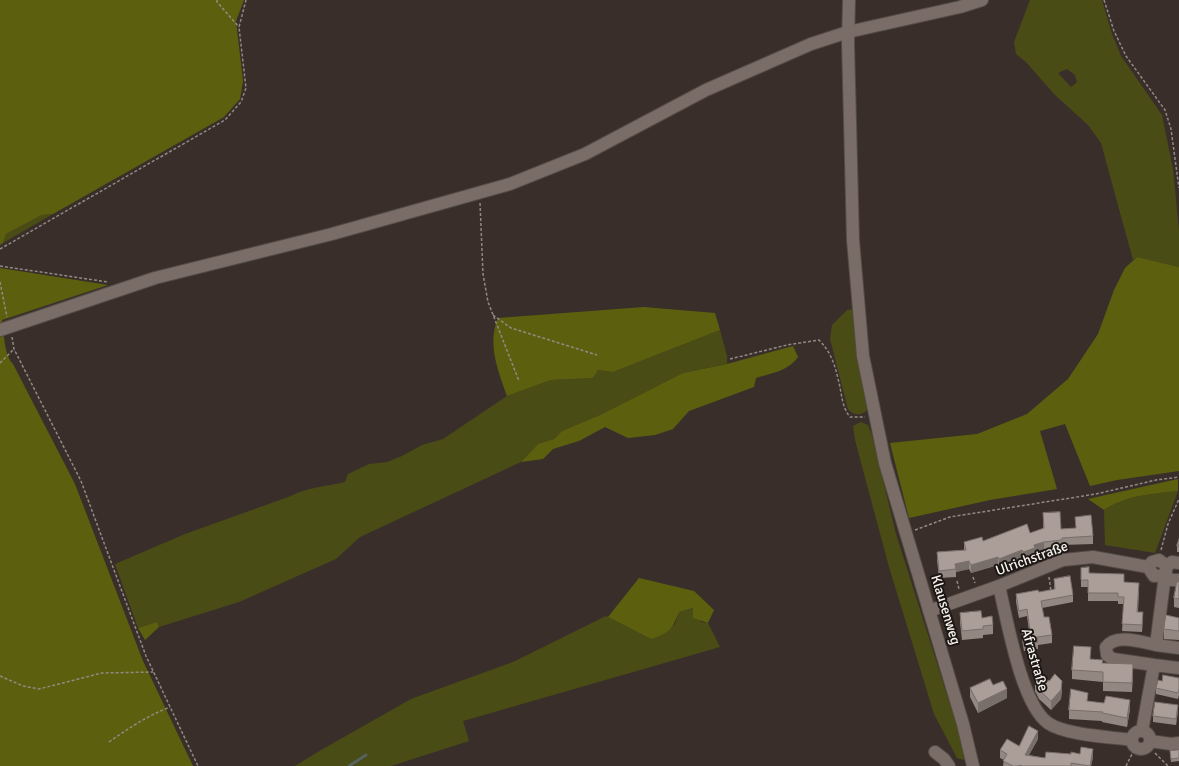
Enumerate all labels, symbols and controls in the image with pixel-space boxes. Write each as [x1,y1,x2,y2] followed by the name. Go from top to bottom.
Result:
[993,538,1071,580] street label: Ulrichstraße
[926,573,964,647] street label: Klausenweg
[1017,627,1051,693] street label: Afrastraße

